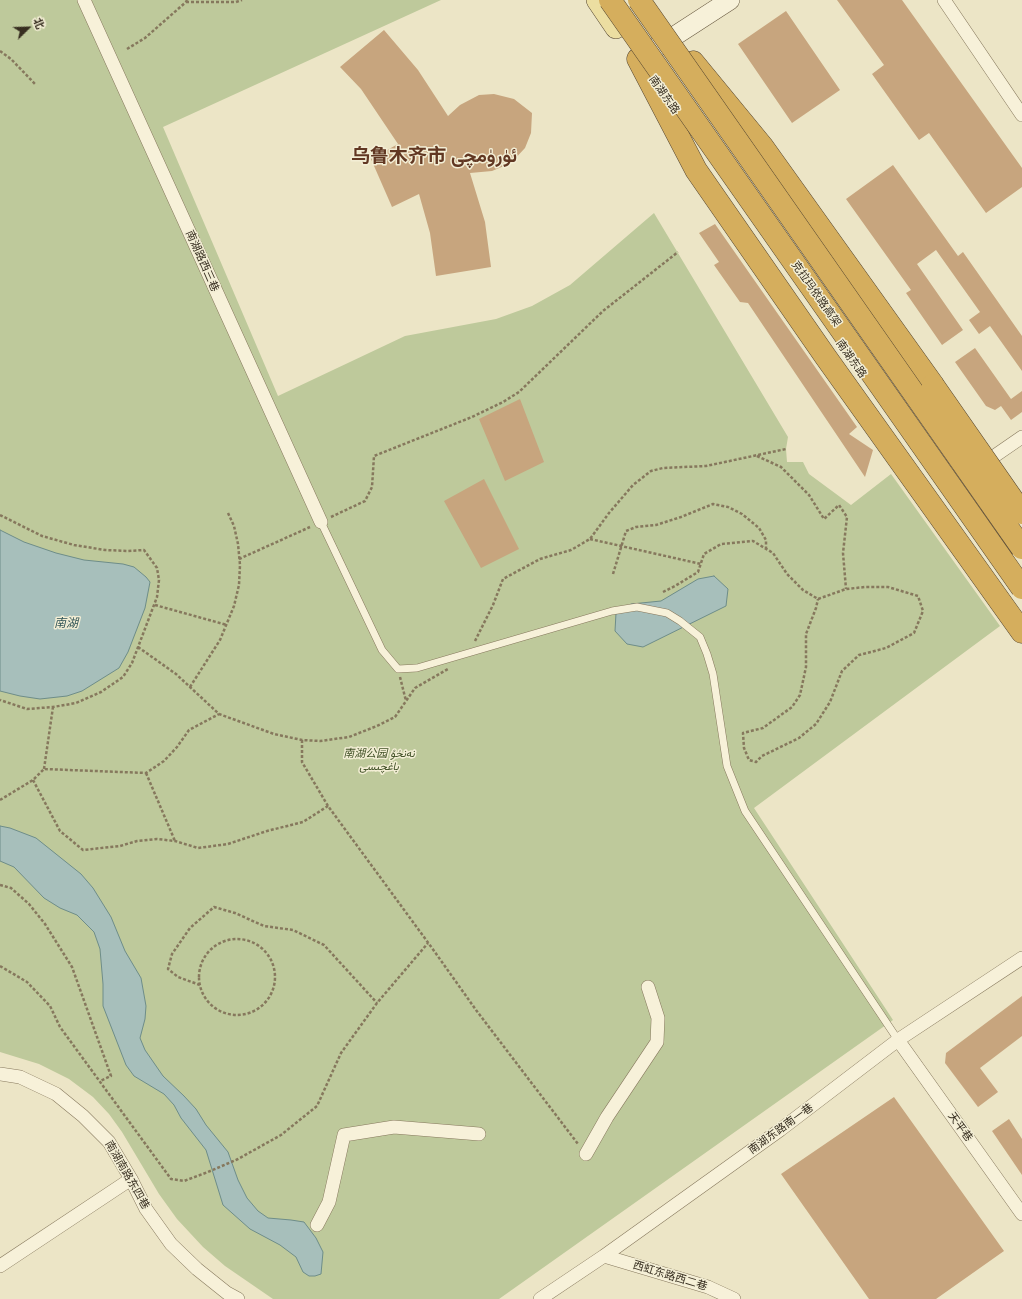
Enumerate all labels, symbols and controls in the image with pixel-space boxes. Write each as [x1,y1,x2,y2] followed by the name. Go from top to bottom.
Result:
[8,8,48,48] north arrow
[30,16,48,31] text: 北
[646,73,682,117] street label: 南湖东路
[351,146,517,168] district label: 乌鲁木齐市 ئۈرۈمچى
[183,228,221,294] street label: 南湖路西三巷
[789,259,843,329] street label: 克拉玛依路高架
[833,337,869,381] street label: 南湖东路
[54,617,78,631] water label: 南湖
[343,747,415,773] park label: 南湖公园 نەنخۇ باغچىسى
[746,1101,816,1157] street label: 南湖东路南一巷
[945,1110,975,1144] street label: 天平巷
[102,1138,152,1212] street label: 南湖南路东四巷
[631,1258,709,1294] street label: 西虹东路西二巷

